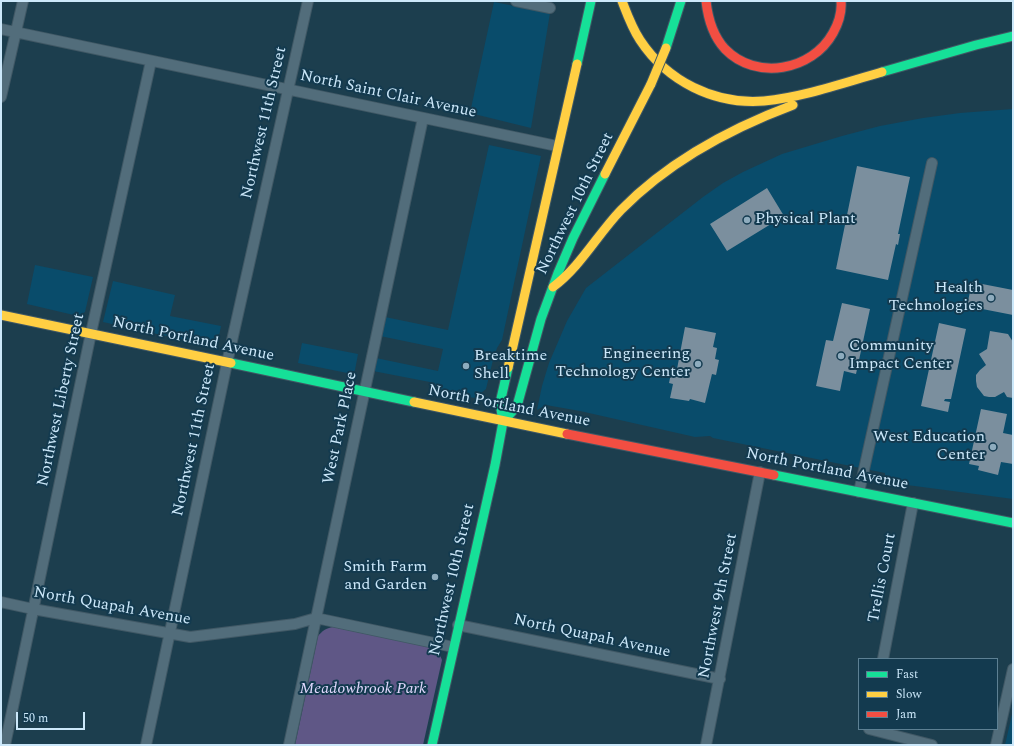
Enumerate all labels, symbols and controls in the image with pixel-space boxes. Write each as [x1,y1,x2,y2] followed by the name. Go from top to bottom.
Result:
[238,45,292,201] street label: Northwest 11th Street
[298,67,478,123] street label: North Saint Clair Avenue
[533,130,619,278] street label: Northwest 10th Street
[755,210,856,230] place label: Physical Plant
[742,215,752,225] marker: Physical Plant
[889,279,983,317] place label: Health Technologies
[986,293,996,303] marker: Health Technologies
[34,312,90,488] street label: Northwest Liberty Street
[110,313,276,367] street label: North Portland Avenue
[849,337,952,375] place label: Community Impact Center
[555,345,690,383] place label: Engineering Technology Center
[474,347,547,385] place label: Breaktime Shell
[836,351,846,361] marker: Community Impact Center
[693,359,703,369] marker: Engineering Technology Center
[461,361,471,371] marker: Breaktime Shell
[169,362,221,518] street label: Northwest 11th Street
[320,370,362,486] street label: West Park Place
[426,382,592,432] street label: North Portland Avenue
[873,428,985,466] place label: West Education Center
[988,442,998,452] marker: West Education Center
[744,445,910,495] street label: North Portland Avenue
[426,502,480,658] street label: Northwest 10th Street
[695,532,743,680] street label: Northwest 9th Street
[865,532,901,624] street label: Trellis Court
[343,558,427,596] place label: Smith Farm and Garden
[430,572,440,582] marker: Smith Farm and Garden
[32,584,192,630] street label: North Quapah Avenue
[512,611,672,663] street label: North Quapah Avenue
[858,658,998,730] legend
[896,665,918,684] text: Fast
[299,680,427,700] park label: Meadowbrook Park
[896,685,921,704] text: Slow
[18,704,87,730] scale bar
[896,705,917,724] text: Jam
[23,709,48,728] text: 50 m

